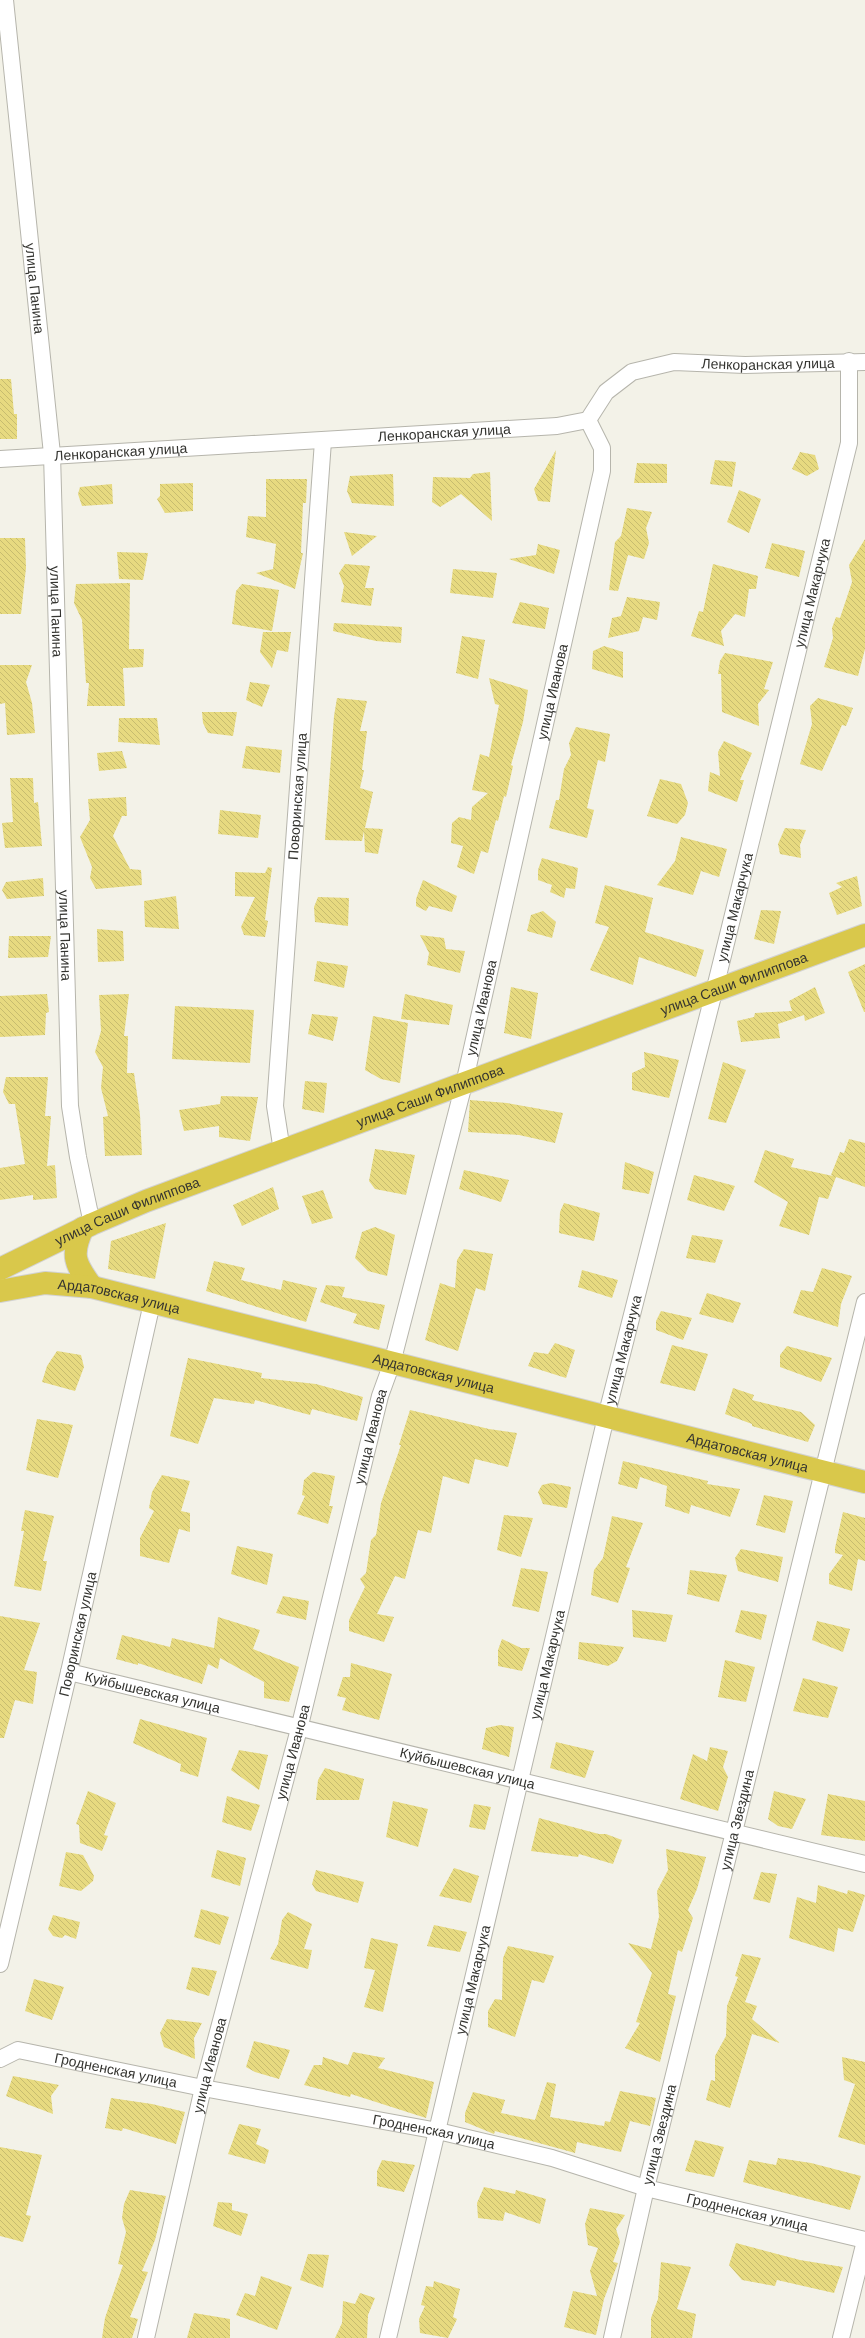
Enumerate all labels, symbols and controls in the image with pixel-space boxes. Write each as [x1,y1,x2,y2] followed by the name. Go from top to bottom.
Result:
[21,242,49,335] street label: улица Панина
[701,354,835,374] street label: Ленкоранская улица
[377,420,511,446] street label: Ленкоранская улица
[54,439,188,465] street label: Ленкоранская улица
[790,536,834,649] street label: улица Макарчука
[46,566,67,658] street label: улица Панина
[533,642,572,742] street label: улица Иванова
[284,732,311,861] street label: Поворинская улица
[713,851,757,964] street label: улица Макарчука
[55,890,76,981] street label: улица Панина
[658,948,810,1019] street label: улица Саши Филиппова
[462,958,501,1058] street label: улица Иванова
[354,1060,506,1131] street label: улица Саши Филиппова
[52,1173,203,1250] street label: улица Саши Филиппова
[57,1275,182,1318] street label: Ардатовская улица
[601,1293,646,1406] street label: улица Макарчука
[371,1349,496,1397] street label: Ардатовская улица
[350,1386,391,1486] street label: улица Иванова
[685,1428,811,1476] street label: Ардатовская улица
[55,1570,100,1698] street label: Поворинская улица
[526,1608,569,1721] street label: улица Макарчука
[83,1667,222,1717] street label: Куйбышевская улица
[271,1702,314,1802] street label: улица Иванова
[398,1743,537,1793] street label: Куйбышевская улица
[716,1767,758,1872] street label: улица Звездина
[451,1923,494,2037] street label: улица Макарчука
[189,2015,230,2115] street label: улица Иванова
[53,2049,179,2091] street label: Гродненская улица
[638,2082,680,2187] street label: улица Звездина
[371,2110,497,2153] street label: Гродненская улица
[685,2189,810,2235] street label: Гродненская улица

